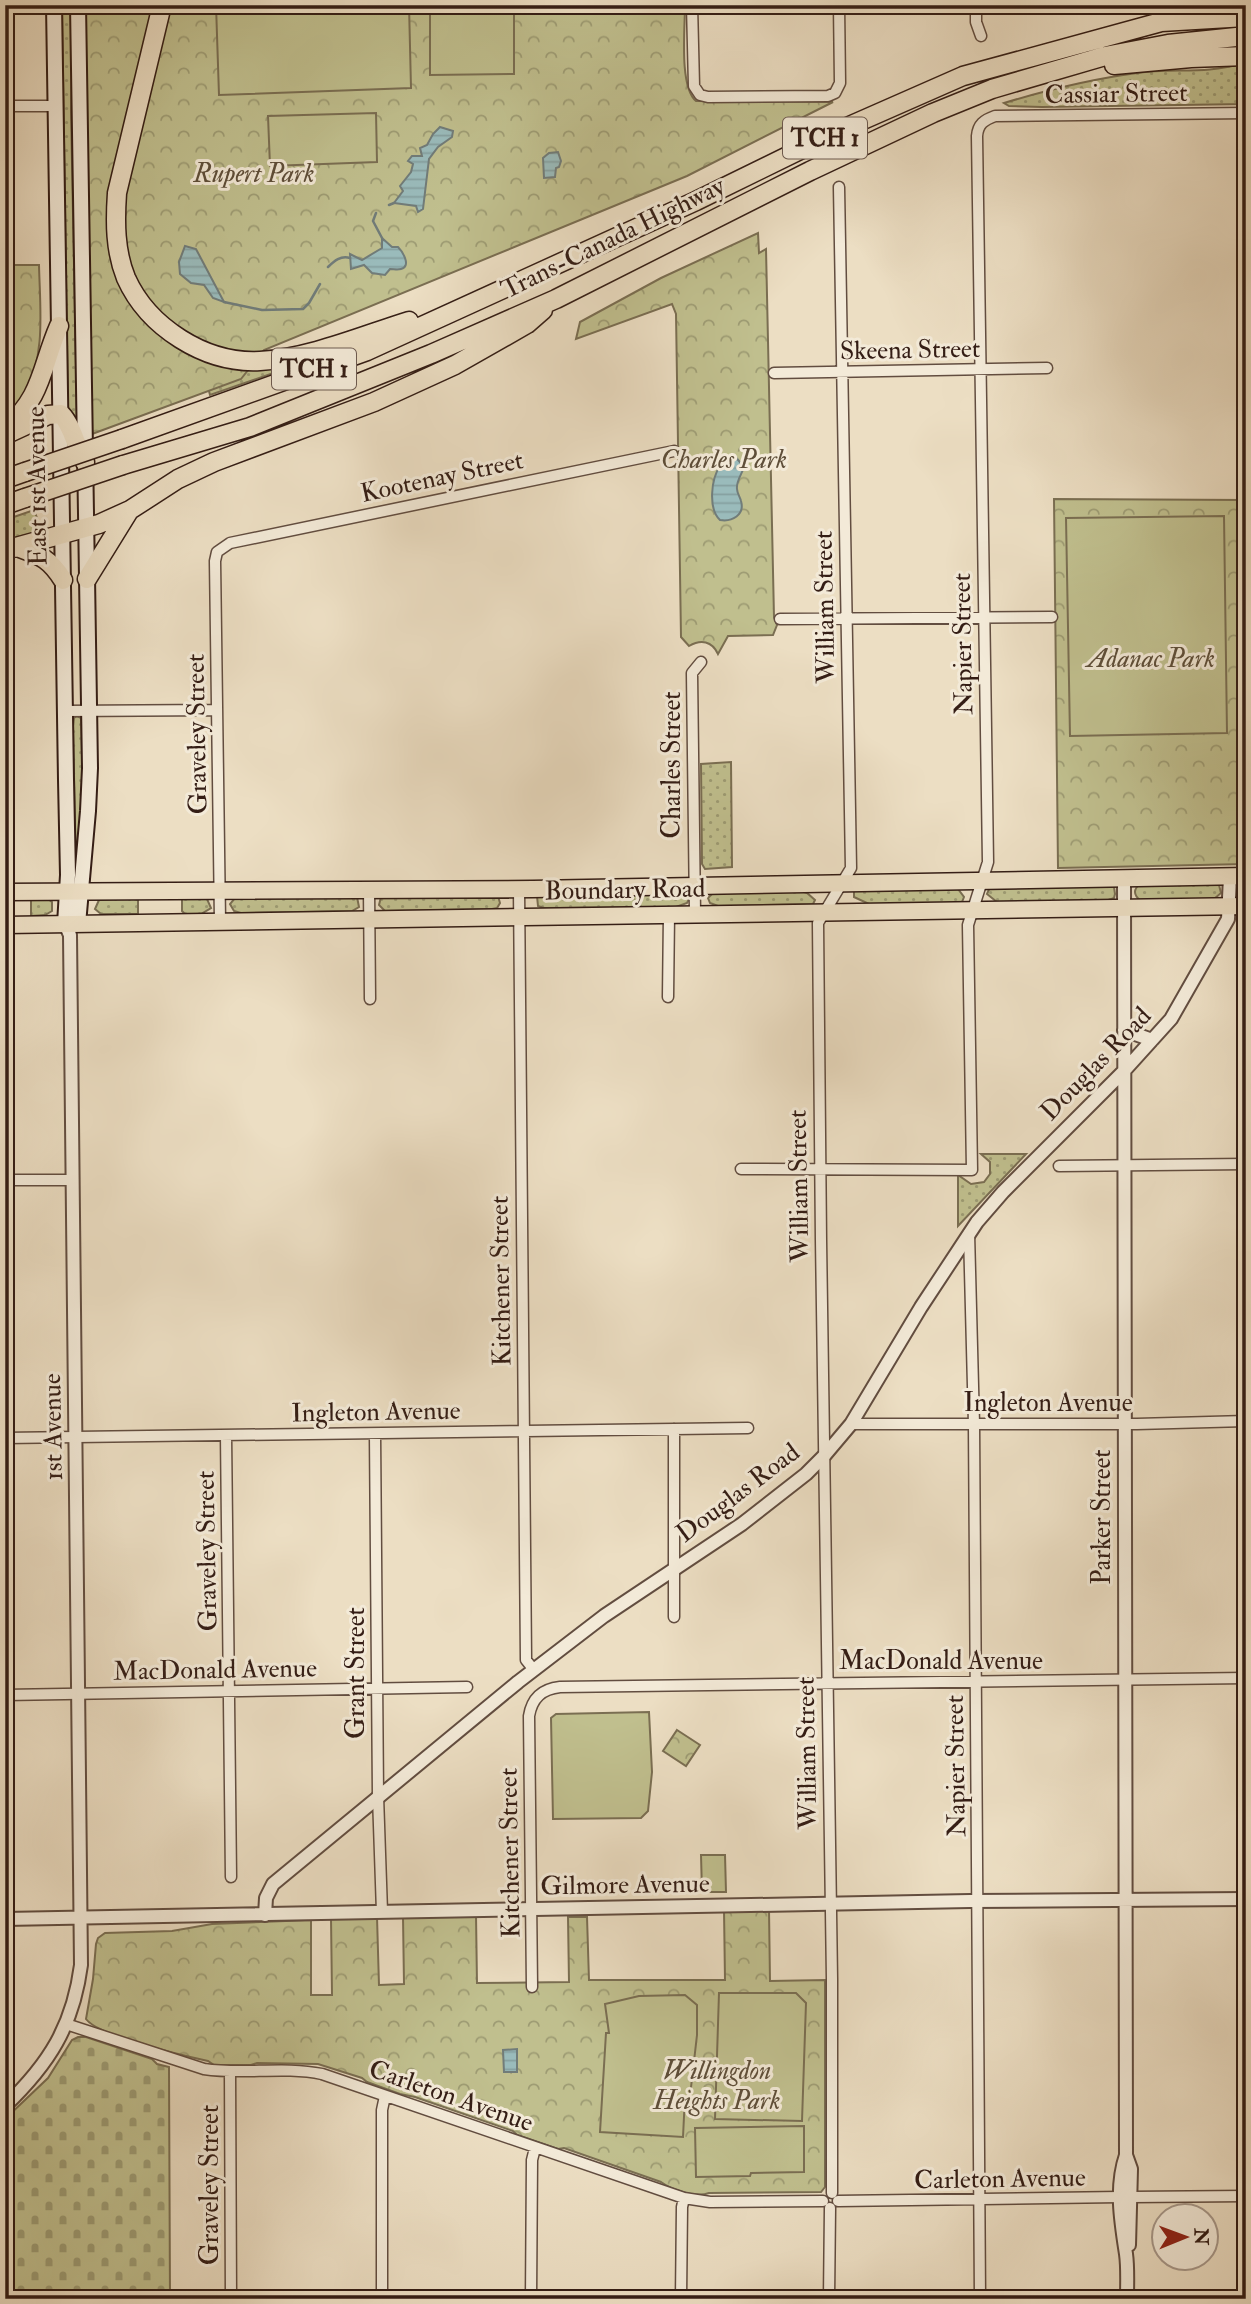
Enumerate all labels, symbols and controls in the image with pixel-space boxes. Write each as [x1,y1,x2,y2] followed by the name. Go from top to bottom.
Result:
[1044,77,1188,111] street label: Cassiar Street
[783,118,867,158] road number: TCH 1
[192,158,315,190] park label: Rupert Park
[496,170,731,306] street label: Trans-Canada Highway
[839,333,981,367] street label: Skeena Street
[272,348,356,390] road number: TCH 1
[20,406,54,566] street label: East 1st Avenue
[358,444,526,510] street label: Kootenay Street
[661,444,787,476] park label: Charles Park
[808,530,842,685] street label: William Street
[946,573,981,715] street label: Napier Street
[1084,643,1215,675] park label: Adanac Park
[180,653,214,815] street label: Graveley Street
[656,691,688,839] street label: Charles Street
[544,873,706,907] street label: Boundary Road
[1034,1000,1158,1128] street label: Douglas Road
[782,1109,816,1264] street label: William Street
[484,1196,518,1366] street label: Kitchener Street
[36,1373,70,1481] street label: 1st Avenue
[963,1387,1133,1419] street label: Ingleton Avenue
[291,1395,461,1429] street label: Ingleton Avenue
[670,1436,806,1550] street label: Douglas Road
[1086,1449,1118,1585] street label: Parker Street
[190,1470,224,1632] street label: Graveley Street
[340,1607,372,1739] street label: Grant Street
[839,1645,1043,1677] street label: MacDonald Avenue
[113,1652,317,1688] street label: MacDonald Avenue
[790,1676,824,1831] street label: William Street
[939,1695,974,1837] street label: Napier Street
[493,1768,527,1938] street label: Kitchener Street
[540,1868,710,1902] street label: Gilmore Avenue
[365,2053,537,2139] street label: Carleton Avenue
[653,2055,780,2117] park label: Willingdon Heights Park
[194,2105,226,2265] street label: Graveley Street
[914,2162,1086,2196] street label: Carleton Avenue
[1150,2202,1220,2272] north arrow
[1189,2227,1213,2246] text: N

